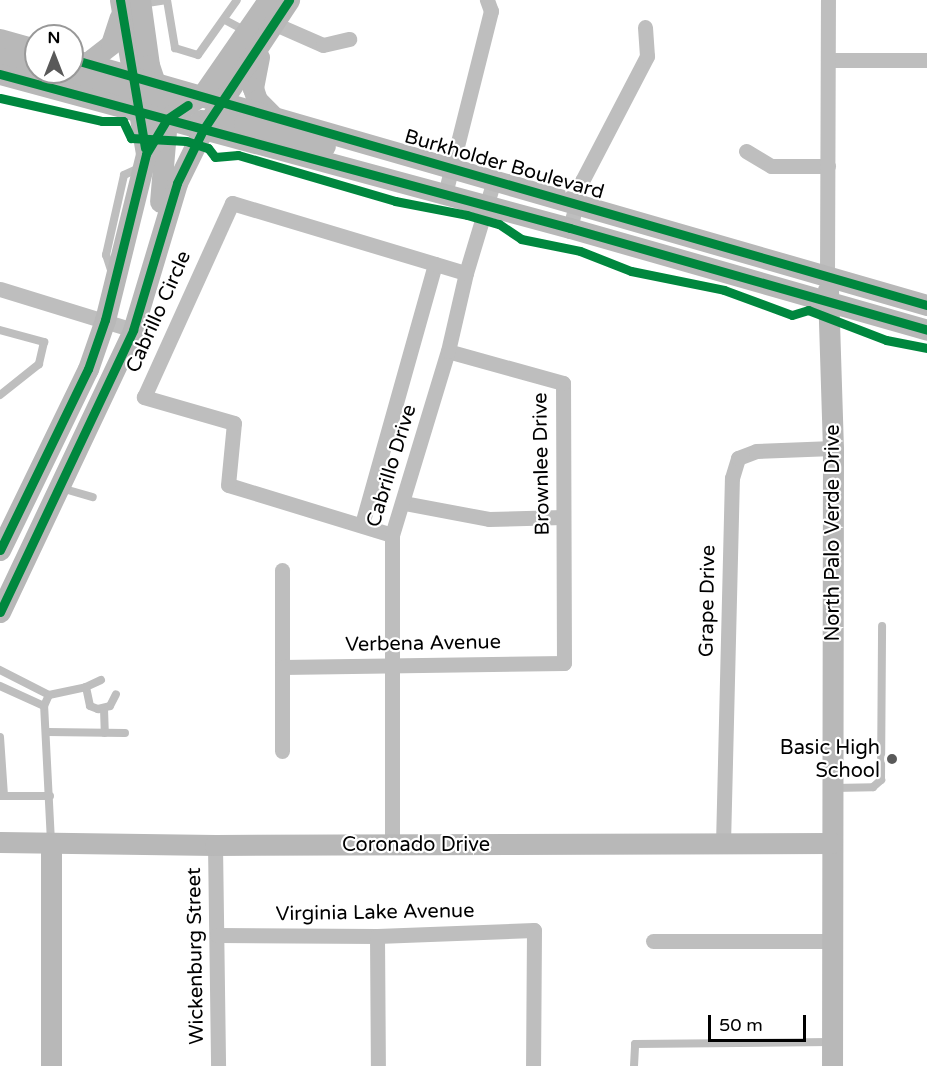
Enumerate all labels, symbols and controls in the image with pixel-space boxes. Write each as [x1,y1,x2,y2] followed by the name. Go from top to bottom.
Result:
[24,24,84,84] north arrow
[48,28,60,48] text: N
[401,125,607,205] street label: Burkholder Boulevard
[121,247,197,377] street label: Cabrillo Circle
[529,392,555,536] street label: Brownlee Drive
[362,402,422,530] street label: Cabrillo Drive
[821,425,845,641] street label: North Palo Verde Drive
[695,545,721,657] street label: Grape Drive
[345,631,501,657] street label: Verbena Avenue
[780,736,880,783] place label: Basic High School
[885,752,899,766] marker: Basic High School
[342,833,490,857] street label: Coronado Drive
[182,867,210,1045] street label: Wickenburg Street
[275,899,475,927] street label: Virginia Lake Avenue
[711,1003,808,1041] scale bar
[719,1014,763,1036] text: 50 m

